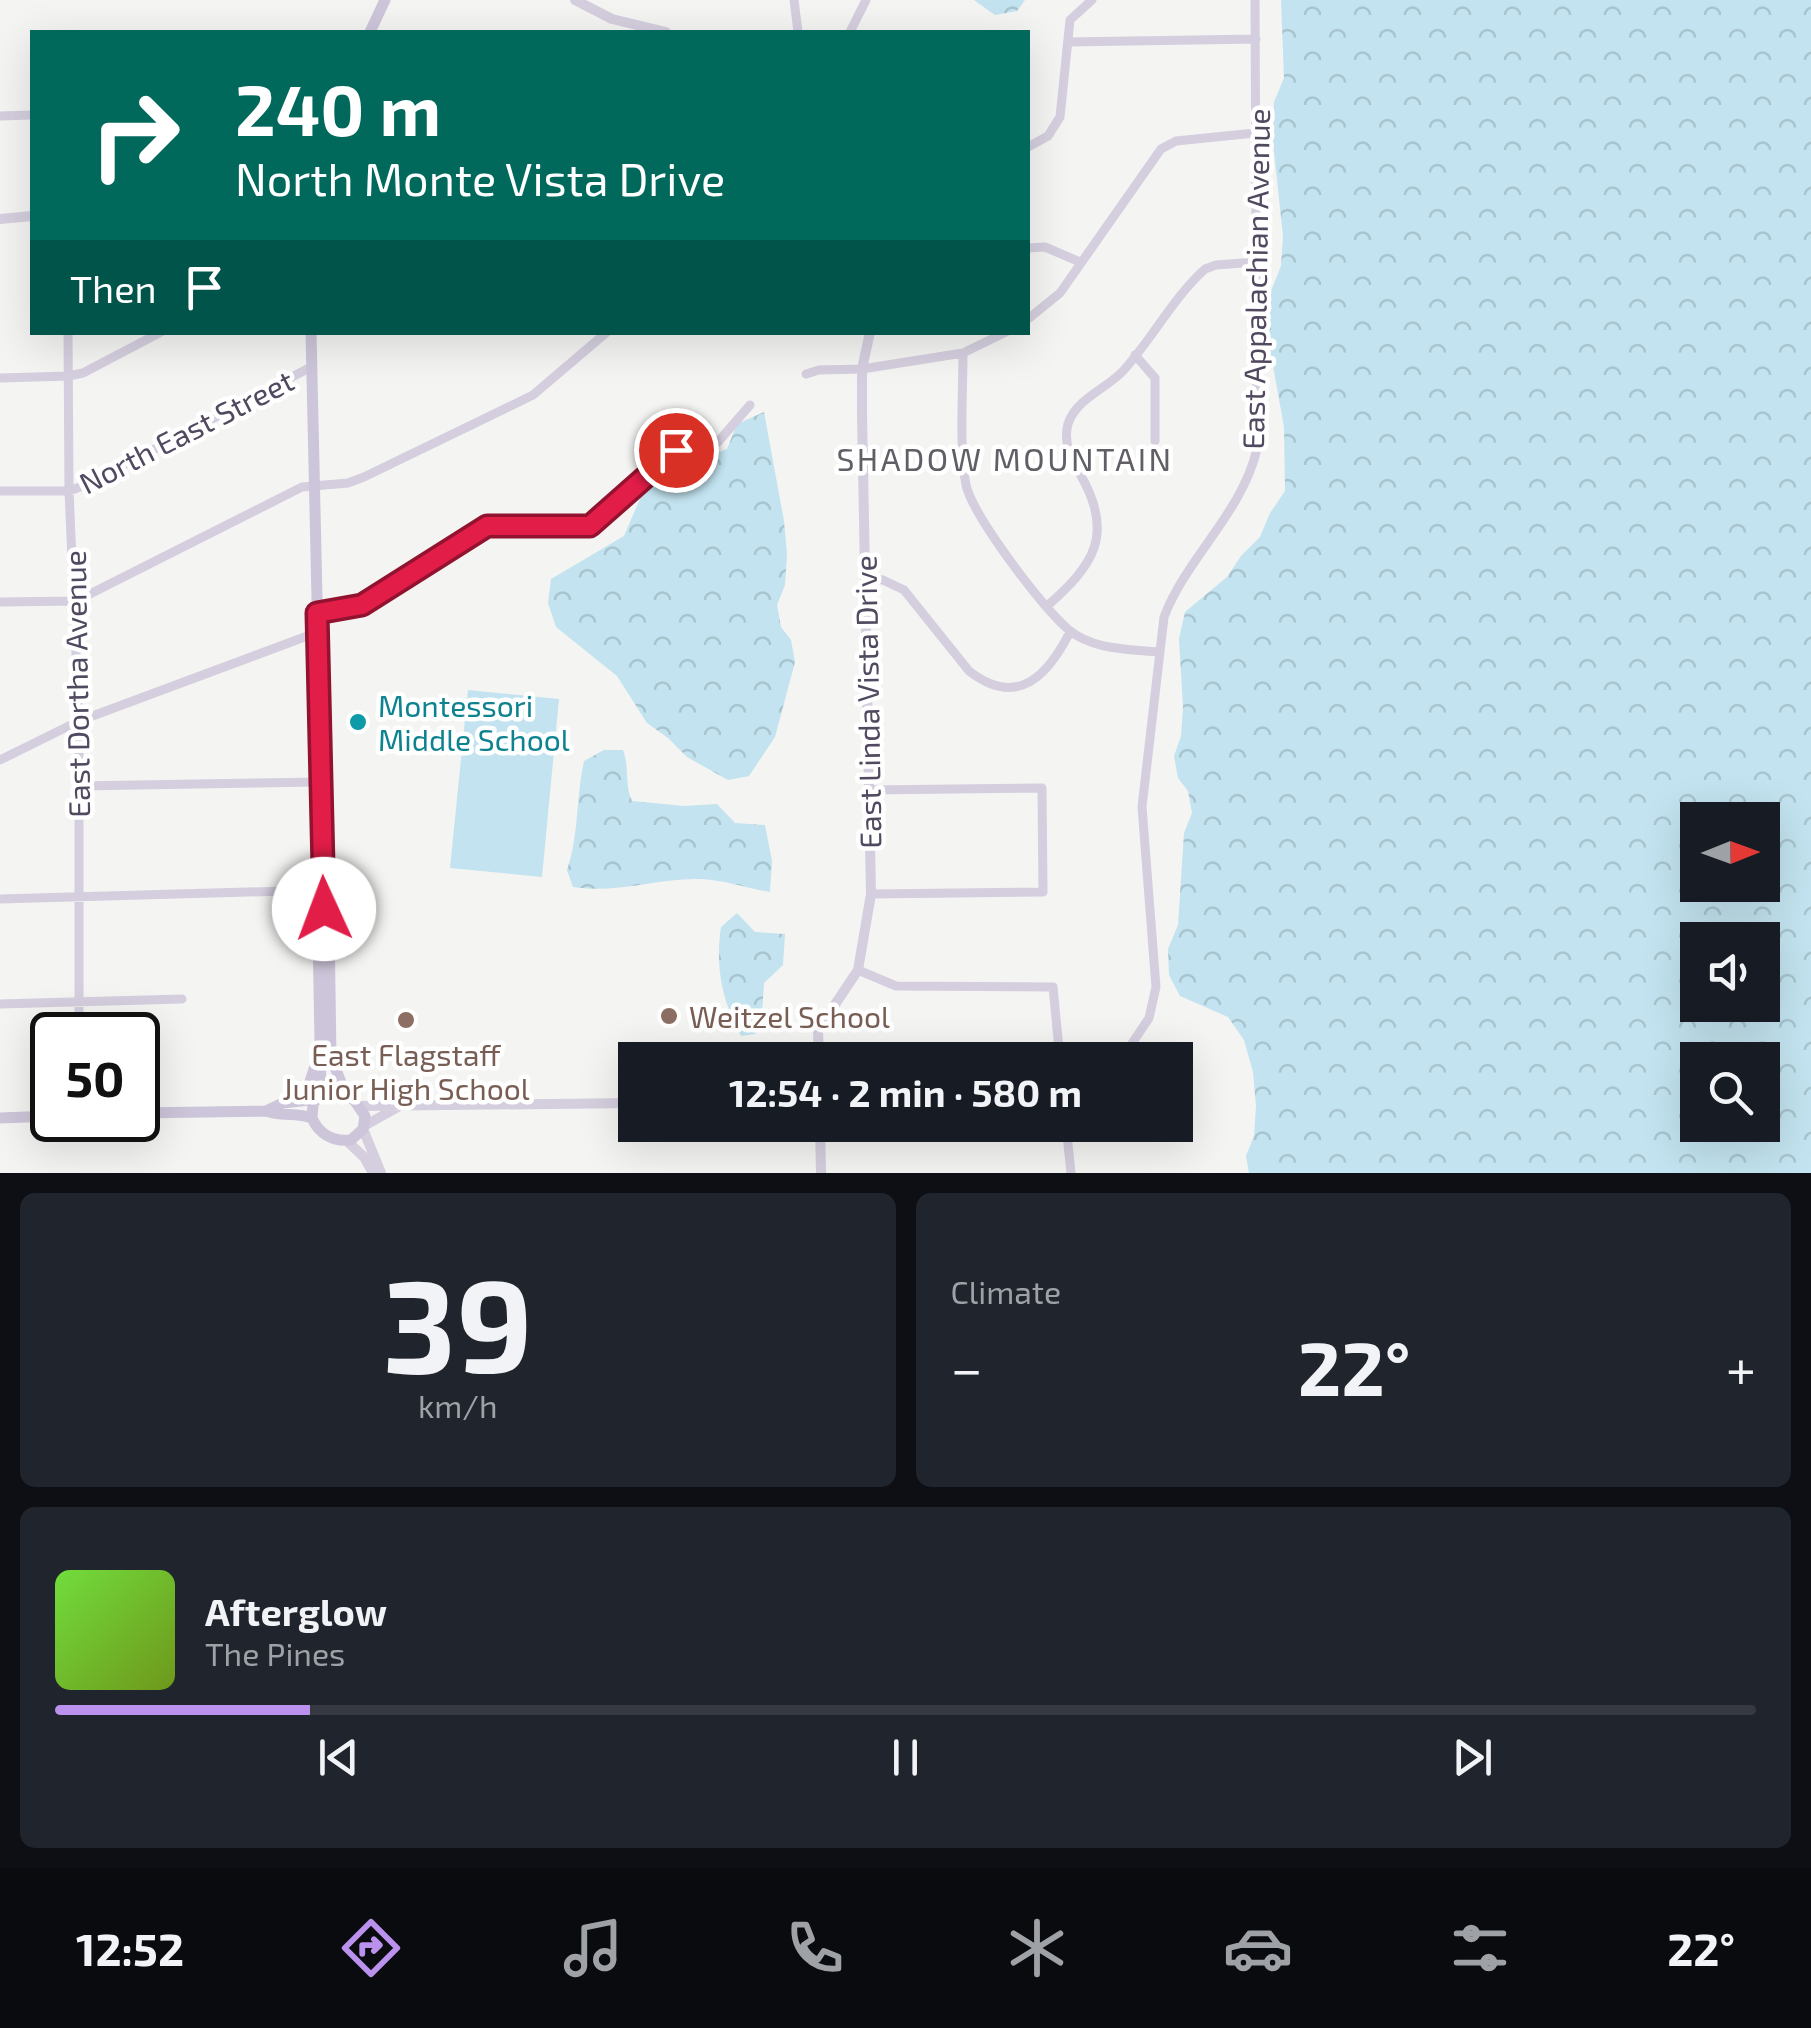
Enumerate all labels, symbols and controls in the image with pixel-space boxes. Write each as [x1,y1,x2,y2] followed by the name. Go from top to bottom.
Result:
[235,66,441,150] text: 240 m
[70,70,200,200] icon: right
[1234,108,1276,450] street label: East Appalachian Avenue
[235,151,725,205] text: North Monte Vista Drive
[177,260,232,315] icon: arrive
[70,265,157,311] text: Then
[73,361,299,501] street label: North East Street
[634,408,719,493] pin
[649,423,704,478] icon: arrive
[836,439,1174,477] district label: SHADOW MOUNTAIN
[56,550,96,818] street label: East Dortha Avenue
[846,555,888,849] street label: East Linda Vista Drive
[378,687,570,757] place label: Montessori Middle School
[347,711,369,733] marker: Montessori Middle School
[1680,802,1780,902] north arrow
[1680,802,1780,1142] map controls
[272,857,376,961] position arrow
[1680,922,1780,1022] button: sound
[689,998,890,1034] place label: Weitzel School
[658,1005,680,1027] marker: Weitzel School
[395,1009,417,1031] marker: East Flagstaff Junior High School
[30,1012,160,1142] speed limit sign: 50
[282,1036,530,1106] place label: East Flagstaff Junior High School
[1680,1042,1780,1142] button: search
[729,1069,1082,1115] text: 12:54 · 2 min · 580 m
[383,1243,533,1399] text: 39
[951,1272,1061,1310] text: Climate
[1298,1321,1411,1411] text: 22°
[951,1334,983,1400] text: −
[1726,1334,1756,1400] text: +
[418,1386,497,1424] text: km/h
[205,1588,387,1634] text: Afterglow
[205,1634,345,1672] text: The Pines
[311,1730,366,1785] icon: previous
[878,1730,933,1785] icon: pause
[1445,1730,1500,1785] icon: next
[336,1913,406,1983] icon: directions
[558,1913,628,1983] icon: music
[780,1913,850,1983] icon: phone
[1002,1913,1072,1983] icon: climate
[1223,1913,1293,1983] icon: car
[1445,1913,1515,1983] icon: filters
[76,1921,184,1975] text: 12:52
[1667,1921,1735,1975] text: 22°

